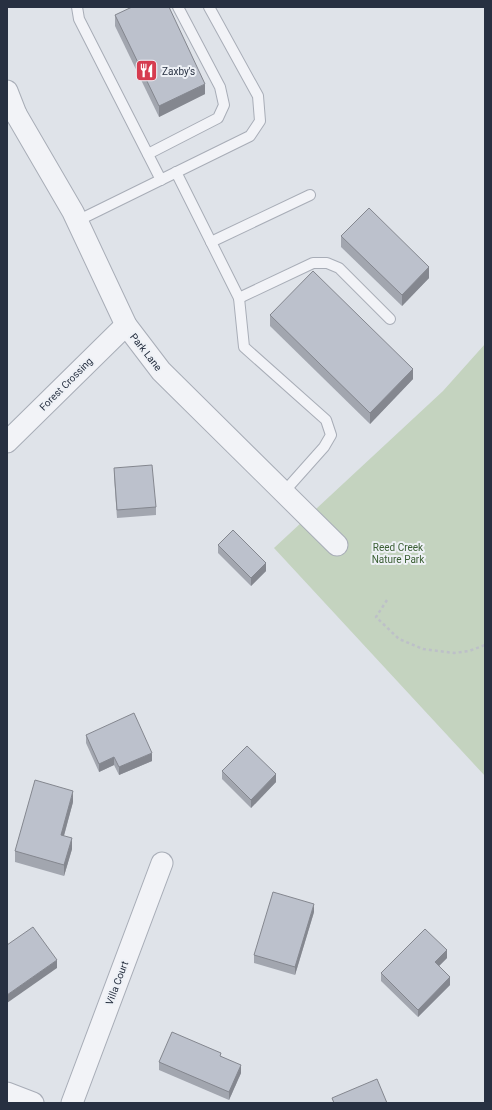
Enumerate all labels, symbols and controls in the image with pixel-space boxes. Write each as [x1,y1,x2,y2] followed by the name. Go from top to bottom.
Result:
[134,58,160,84] restaurant icon: Zaxby's
[162,66,195,77] place label: Zaxby's
[128,331,164,373] street label: Park Lane
[37,355,95,413] street label: Forest Crossing
[372,542,425,565] park label: Reed Creek Nature Park
[104,959,130,1007] street label: Villa Court

